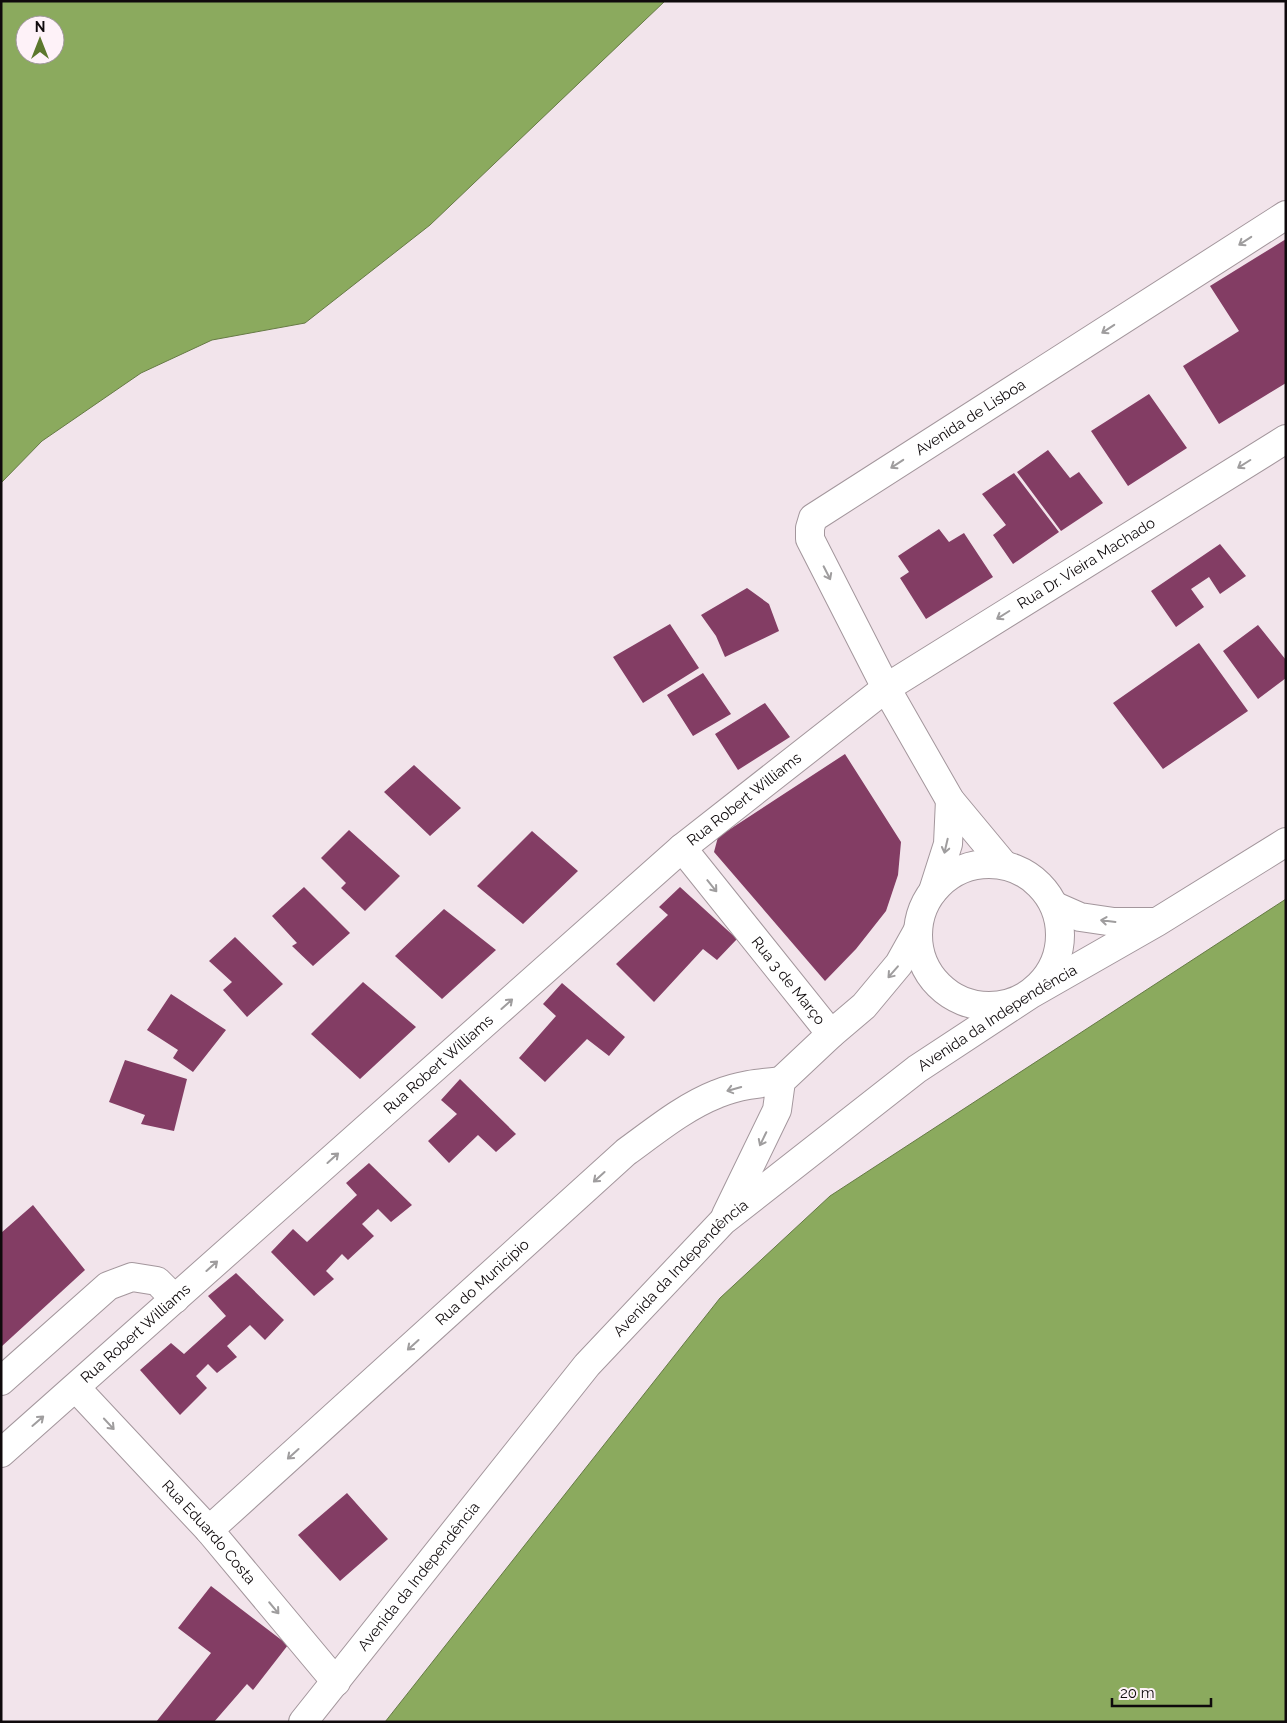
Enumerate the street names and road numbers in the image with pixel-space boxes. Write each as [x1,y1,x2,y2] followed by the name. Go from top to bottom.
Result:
[912,375,1029,459] street label: Avenida de Lisboa
[1014,514,1158,613] street label: Rua Dr. Vieira Machado
[683,749,805,850] street label: Rua Robert Williams
[748,933,829,1028] street label: Rua 3 de Março
[914,961,1080,1075] street label: Avenida da Independência
[380,1011,497,1118] street label: Rua Robert Williams
[609,1196,752,1340] street label: Avenida da Independência
[432,1235,533,1329] street label: Rua do Município
[77,1280,194,1387] street label: Rua Robert Williams
[158,1476,259,1588] street label: Rua Eduardo Costa
[354,1498,483,1654] street label: Avenida da Independência

